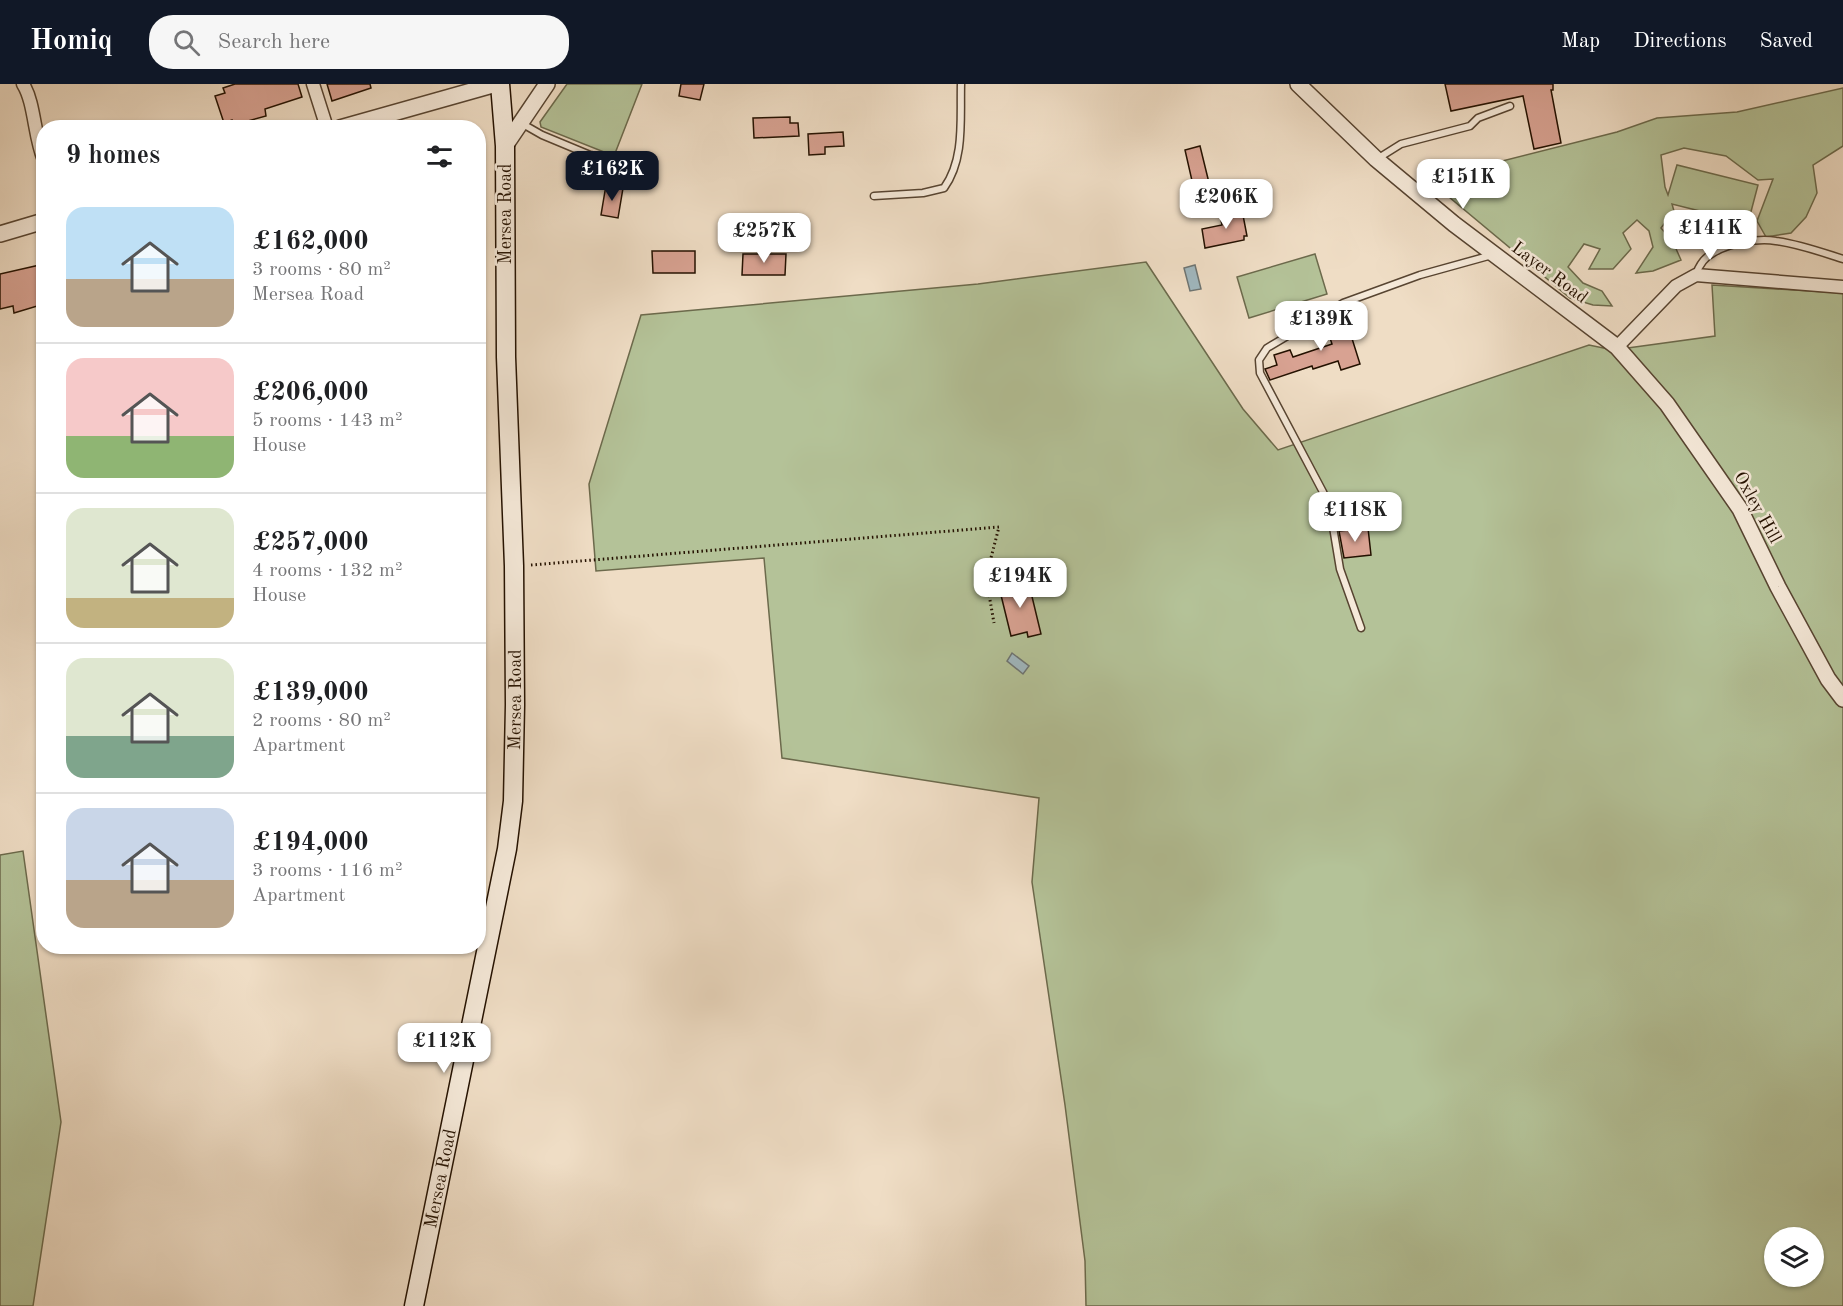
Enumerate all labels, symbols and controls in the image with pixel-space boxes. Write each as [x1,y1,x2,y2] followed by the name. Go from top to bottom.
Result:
[149,15,569,69] search box
[170,26,203,59] icon: search
[30,28,113,56] text: Homiq
[218,31,330,53] text: Search here
[1561,31,1600,52] text: Map
[1633,31,1727,52] text: Directions
[1760,31,1813,52] text: Saved
[423,140,456,173] icon: filters
[66,143,160,169] text: 9 homes
[570,151,654,202] pin: £162K
[1421,159,1505,210] pin: £151K
[580,160,644,180] text: £162K
[497,164,515,264] street label: Mersea Road
[1431,168,1495,188] text: £151K
[1184,179,1268,230] pin: £206K
[1194,188,1258,208] text: £206K
[1668,210,1752,261] pin: £141K
[722,213,806,264] pin: £257K
[1678,219,1742,239] text: £141K
[732,222,796,242] text: £257K
[252,229,368,255] text: £162,000
[114,231,186,303] icon: home
[1508,238,1591,307] street label: Layer Road
[252,260,391,280] text: 3 rooms · 80 m²
[252,285,364,305] text: Mersea Road
[1279,301,1363,352] pin: £139K
[1289,310,1353,330] text: £139K
[252,380,368,406] text: £206,000
[114,382,186,454] icon: home
[252,411,402,431] text: 5 rooms · 143 m²
[252,436,306,456] text: House
[1730,469,1784,546] street label: Oxley Hill
[1313,492,1397,543] pin: £118K
[1323,501,1387,521] text: £118K
[252,530,368,556] text: £257,000
[114,532,186,604] icon: home
[978,558,1062,609] pin: £194K
[252,561,402,581] text: 4 rooms · 132 m²
[988,567,1052,587] text: £194K
[252,586,306,606] text: House
[506,649,525,750] street label: Mersea Road
[252,680,368,706] text: £139,000
[114,682,186,754] icon: home
[252,711,391,731] text: 2 rooms · 80 m²
[252,736,346,756] text: Apartment
[252,830,368,856] text: £194,000
[114,832,186,904] icon: home
[252,861,402,881] text: 3 rooms · 116 m²
[252,886,346,906] text: Apartment
[402,1023,486,1074] pin: £112K
[412,1032,476,1052] text: £112K
[422,1128,460,1230] street label: Mersea Road
[1764,1227,1824,1287] map controls
[1764,1227,1824,1287] button: layers

